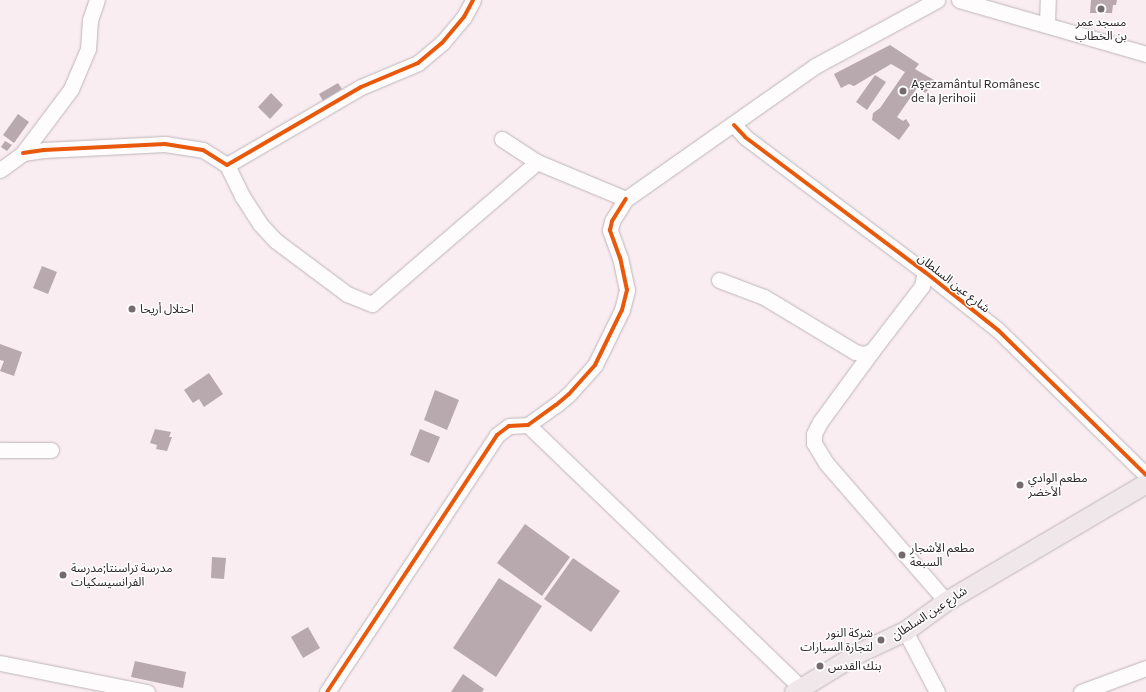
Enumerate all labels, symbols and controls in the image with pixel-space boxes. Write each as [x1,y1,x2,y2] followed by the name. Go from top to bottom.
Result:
[1096,4,1106,14] marker: مسجد عمر بن الخطاب
[1075,15,1127,43] place label: مسجد عمر بن الخطاب
[911,77,1040,105] place label: Aşezamântul Românesc de la Jerihoii
[898,86,908,96] marker: Aşezamântul Românesc de la Jerihoii
[915,250,993,316] street label: شارع عين السلطان
[140,302,194,316] place label: احتلال أريحا
[127,304,137,314] marker: احتلال أريحا
[1028,471,1087,499] place label: مطعم الوادي الأخضر
[1015,480,1025,490] marker: مطعم الوادي الأخضر
[910,541,975,569] place label: مطعم الأشجار السبعة
[897,550,907,560] marker: مطعم الأشجار السبعة
[71,561,172,589] place label: مدرسة تراسنتا;مدرسة الفرانسيسكيات
[58,570,68,580] marker: مدرسة تراسنتا;مدرسة الفرانسيسكيات
[888,583,970,643] street label: شارع عين السلطان
[800,626,873,654] place label: شركة النور لتجارة السيارات
[876,635,886,645] marker: شركة النور لتجارة السيارات
[828,659,882,673] place label: بنك القدس
[815,661,825,671] marker: بنك القدس

